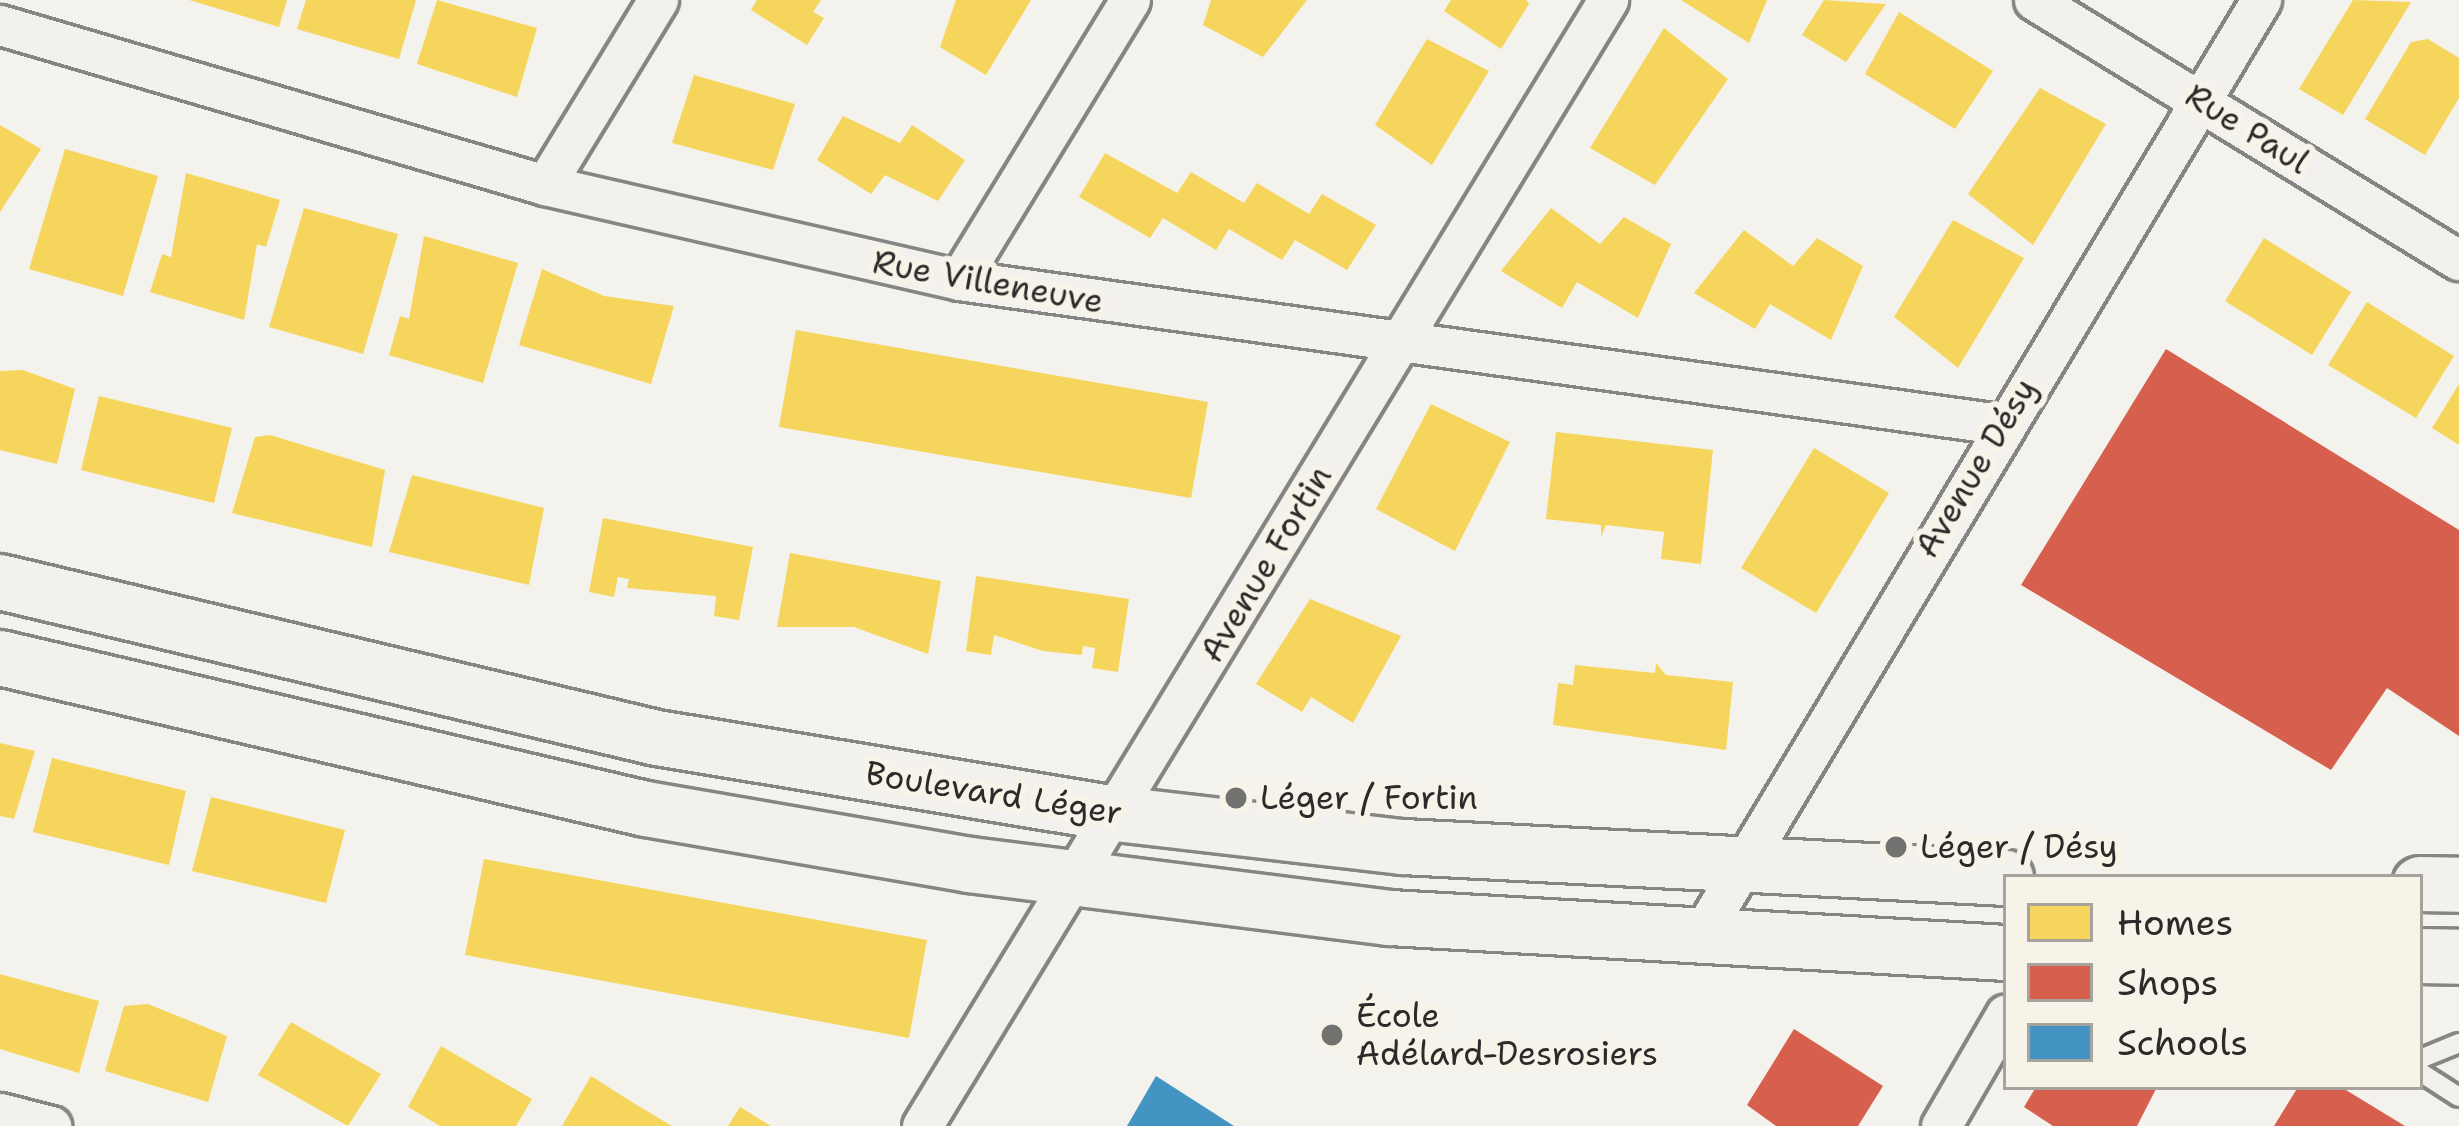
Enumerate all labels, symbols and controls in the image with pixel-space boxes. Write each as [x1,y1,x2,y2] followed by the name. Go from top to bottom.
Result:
[2178,76,2316,182] street label: Rue Paul
[870,242,1106,322] street label: Rue Villeneuve
[1907,371,2045,565] street label: Avenue Désy
[1192,459,1340,669] street label: Avenue Fortin
[863,753,1125,833] street label: Boulevard Léger
[1260,778,1478,818] place label: Léger / Fortin
[1223,785,1249,811] marker: Léger / Fortin
[1920,827,2118,867] place label: Léger / Désy
[1883,834,1909,860] marker: Léger / Désy
[2003,874,2423,1090] legend
[2117,898,2233,947] text: Homes
[2117,958,2218,1007] text: Shops
[1356,996,1658,1074] place label: École Adélard-Desrosiers
[2117,1018,2248,1067] text: Schools
[1319,1022,1345,1048] marker: École Adélard-Desrosiers

